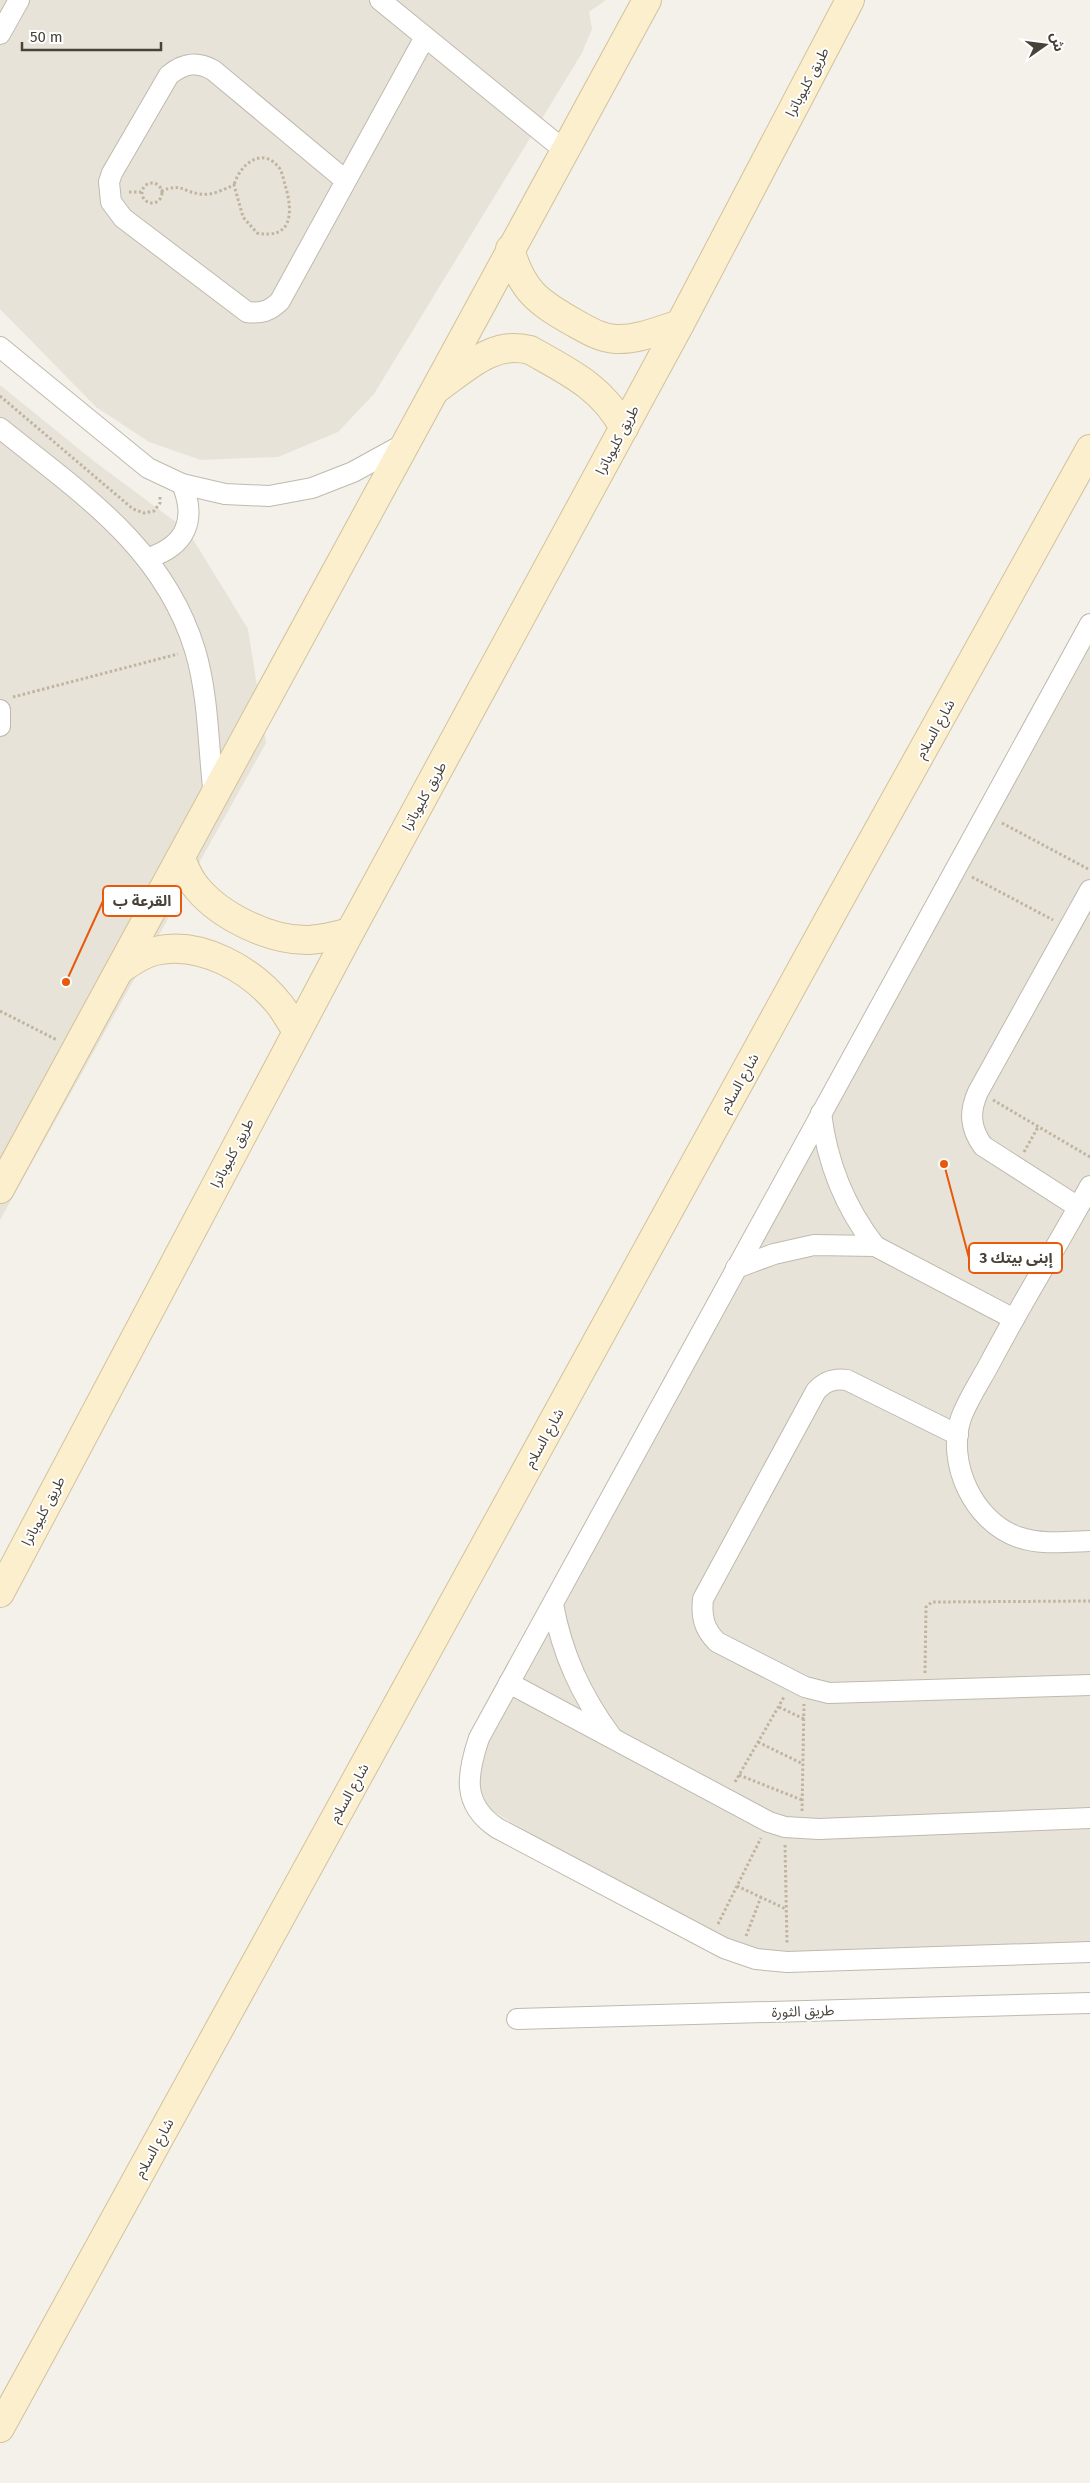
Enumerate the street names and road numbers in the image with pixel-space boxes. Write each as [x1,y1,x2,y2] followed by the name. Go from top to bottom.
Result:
[782,45,834,120] street label: طريق كليوباترا
[592,403,644,478] street label: طريق كليوباترا
[912,697,960,763] street label: شارع السلام
[399,759,451,834] street label: طريق كليوباترا
[716,1051,764,1117] street label: شارع السلام
[207,1116,259,1191] street label: طريق كليوباترا
[521,1406,569,1472] street label: شارع السلام
[18,1474,70,1549] street label: طريق كليوباترا
[326,1761,374,1827] street label: شارع السلام
[771,2002,835,2022] street label: طريق الثورة
[131,2116,179,2182] street label: شارع السلام

